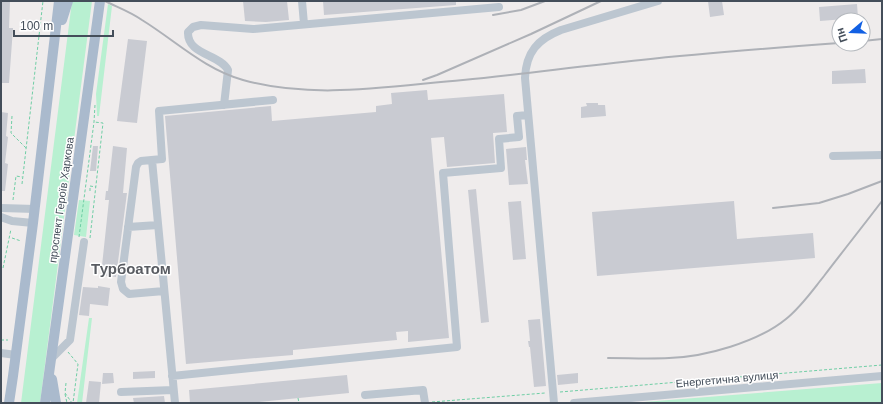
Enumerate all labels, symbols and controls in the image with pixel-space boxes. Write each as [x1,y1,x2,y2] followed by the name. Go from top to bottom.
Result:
[14,12,113,38] scale bar
[831,12,871,52] north arrow
[20,19,53,33] text: 100 m
[834,26,850,44] text: Пн
[46,136,76,264] street label: проспект Героїв Харкова
[91,260,171,277] district label: Турбоатом
[675,369,779,389] street label: Енергетична вулиця

